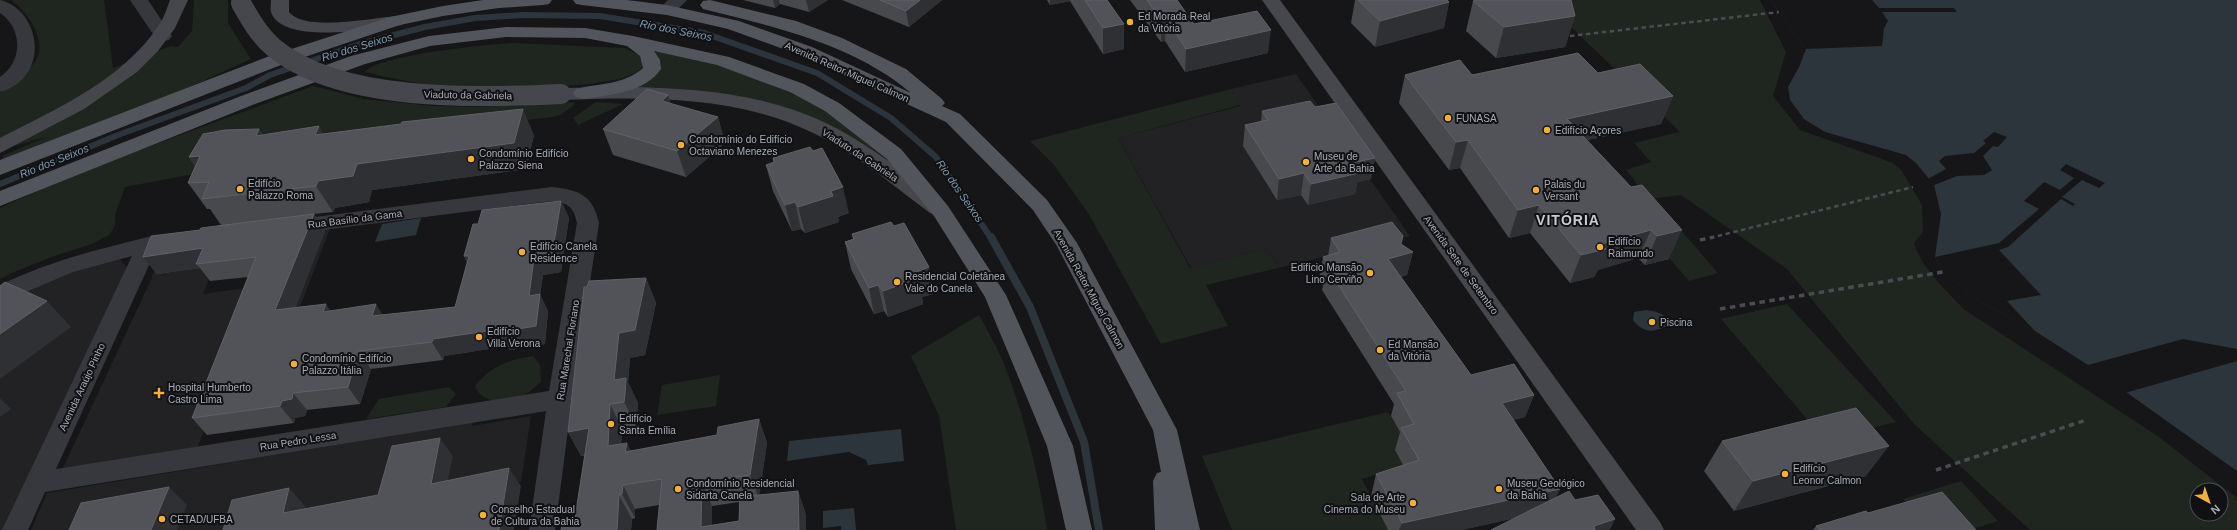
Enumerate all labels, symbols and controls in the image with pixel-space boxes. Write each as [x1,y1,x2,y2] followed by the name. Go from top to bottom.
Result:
[1138,11,1210,34] place label: Ed Morada Real da Vitória
[639,17,714,43] water label: Rio dos Seixos
[1125,17,1135,27] marker: Ed Morada Real da Vitória
[320,30,394,63] water label: Rio dos Seixos
[783,40,911,104] street label: Avenida Reitor Miguel Calmon
[424,89,513,101] street label: Viaduto da Gabriela
[1443,113,1453,123] marker: FUNASA
[1456,113,1497,124] place label: FUNASA
[1542,125,1552,135] marker: Edifício Açores
[1555,125,1621,136] place label: Edifício Açores
[820,126,900,184] street label: Viaduto da Gabriela
[689,134,793,157] place label: Condomínio do Edifício Octaviano Menezes
[676,140,686,150] marker: Condomínio do Edifício Octaviano Menezes
[18,142,91,180] water label: Rio dos Seixos
[479,148,569,171] place label: Condomínio Edifício Palazzo Siena
[1314,151,1375,174] place label: Museu de Arte da Bahia
[466,154,476,164] marker: Condomínio Edifício Palazzo Siena
[1301,157,1311,167] marker: Museu de Arte da Bahia
[934,158,986,225] water label: Rio dos Seixos
[248,178,313,201] place label: Edifício Palazzo Roma
[1544,179,1585,202] place label: Palais du Versant
[235,184,245,194] marker: Edifício Palazzo Roma
[1531,185,1541,195] marker: Palais du Versant
[307,208,403,230] street label: Rua Basílio da Gama
[1536,211,1600,228] district label: VITÓRIA
[1421,213,1501,317] street label: Avenida Sete de Setembro
[1051,227,1127,351] street label: Avenida Reitor Miguel Calmon
[1608,236,1654,259] place label: Edifício Raimundo
[530,241,598,264] place label: Edifício Canela Residence
[1595,242,1605,252] marker: Edifício Raimundo
[517,247,527,257] marker: Edifício Canela Residence
[1291,262,1362,285] place label: Edifício Mansão Lino Cerviño
[1365,268,1375,278] marker: Edifício Mansão Lino Cerviño
[905,271,1006,294] place label: Residencial Coletânea Vale do Canela
[892,277,902,287] marker: Residencial Coletânea Vale do Canela
[555,299,581,401] street label: Rua Marechal Floriano
[1647,317,1657,327] marker: Piscina
[1660,317,1693,328] place label: Piscina
[487,326,541,349] place label: Edifício Villa Verona
[474,332,484,342] marker: Edifício Villa Verona
[1388,339,1439,362] place label: Ed Mansão da Vitória
[57,341,107,433] street label: Avenida Araújo Pinho
[1375,345,1385,355] marker: Ed Mansão da Vitória
[302,353,392,376] place label: Condomínio Edifício Palazzo Itália
[289,359,299,369] marker: Condomínio Edifício Palazzo Itália
[168,382,251,405] place label: Hospital Humberto Castro Lima
[153,387,165,399] marker: Hospital Humberto Castro Lima
[619,413,676,436] place label: Edifício Santa Emília
[606,419,616,429] marker: Edifício Santa Emília
[259,429,337,452] street label: Rua Pedro Lessa
[1793,463,1861,486] place label: Edifício Leonor Calmon
[1780,469,1790,479] marker: Edifício Leonor Calmon
[686,478,794,501] place label: Condomínio Residencial Sidarta Canela
[1507,478,1585,501] place label: Museu Geológico da Bahia
[2189,482,2229,522] north arrow
[673,484,683,494] marker: Condomínio Residencial Sidarta Canela
[1494,484,1504,494] marker: Museu Geológico da Bahia
[1324,492,1405,515] place label: Sala de Arte Cinema do Museu
[1408,498,1418,508] marker: Sala de Arte Cinema do Museu
[2208,503,2222,517] text: N
[491,504,580,527] place label: Conselho Estadual de Cultura da Bahia
[478,510,488,520] marker: Conselho Estadual de Cultura da Bahia
[157,514,167,524] marker: CETAD/UFBA
[170,514,233,525] place label: CETAD/UFBA

